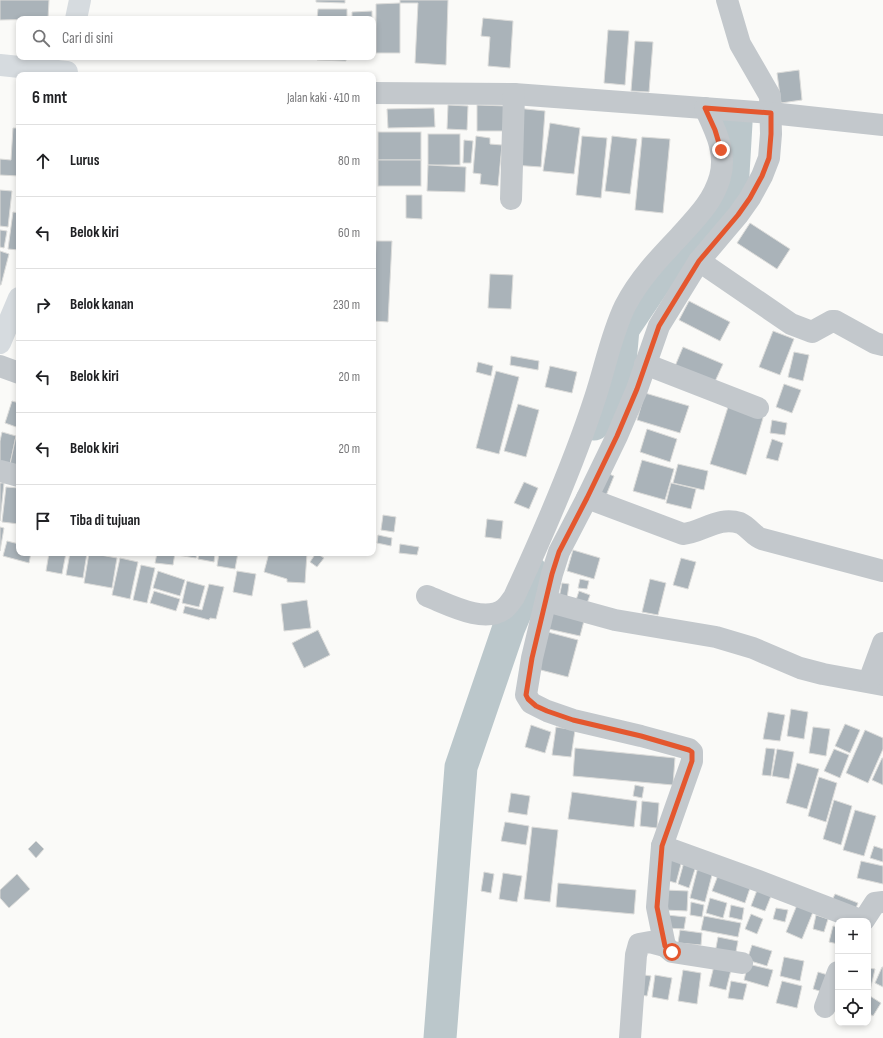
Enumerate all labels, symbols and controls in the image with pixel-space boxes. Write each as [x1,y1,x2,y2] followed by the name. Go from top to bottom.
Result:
[16,16,376,60] search box
[30,27,52,49] icon: search
[62,29,113,48] text: Cari di sini
[32,88,67,108] text: 6 mnt
[287,90,360,106] text: Jalan kaki · 410 m
[712,141,730,159] route end
[32,150,54,172] icon: ahead
[70,151,99,170] text: Lurus
[338,153,360,169] text: 80 m
[32,222,54,244] icon: left
[70,223,119,242] text: Belok kiri
[338,225,360,241] text: 60 m
[32,294,54,316] icon: right
[70,295,134,314] text: Belok kanan
[333,297,360,313] text: 230 m
[32,366,54,388] icon: left
[70,367,119,386] text: Belok kiri
[338,369,360,385] text: 20 m
[32,438,54,460] icon: left
[70,439,119,458] text: Belok kiri
[338,441,360,457] text: 20 m
[32,510,54,532] icon: arrive
[70,511,140,530] text: Tiba di tujuan
[835,918,871,1026] map controls
[835,918,871,954] button: +
[663,943,681,961] route start
[835,954,871,990] button: −
[835,990,871,1026] button: locate

